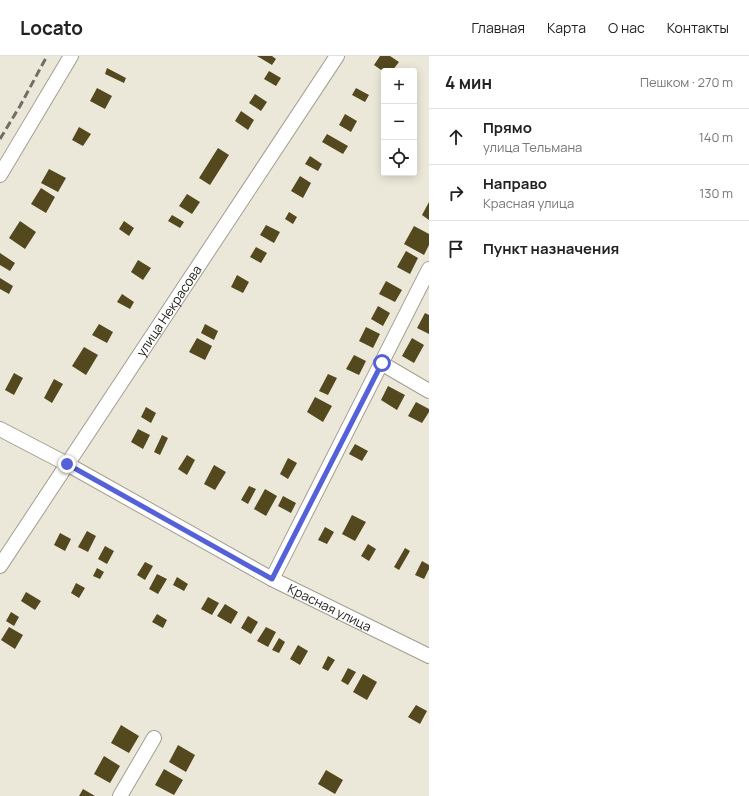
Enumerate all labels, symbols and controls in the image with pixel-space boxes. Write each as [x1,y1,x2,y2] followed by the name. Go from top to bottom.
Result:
[20,15,83,41] text: Locato
[472,18,525,37] text: Главная
[547,18,586,37] text: Карта
[608,18,645,37] text: О нас
[667,18,729,37] text: Контакты
[381,68,417,176] map controls
[381,68,417,104] button: +
[445,71,492,94] text: 4 мин
[640,73,733,91] text: Пешком · 270 m
[381,104,417,140] button: −
[483,117,532,138] text: Прямо
[445,126,467,148] icon: ahead
[699,128,733,146] text: 140 m
[483,138,582,156] text: улица Тельмана
[381,140,417,176] button: locate
[483,173,547,194] text: Направо
[445,182,467,204] icon: right
[699,184,733,202] text: 130 m
[483,194,574,212] text: Красная улица
[445,238,467,260] icon: arrive
[483,238,619,259] text: Пункт назначения
[132,261,205,360] street label: улица Некрасова
[373,354,391,372] route start
[58,455,76,473] route end
[285,579,375,636] street label: Красная улица

